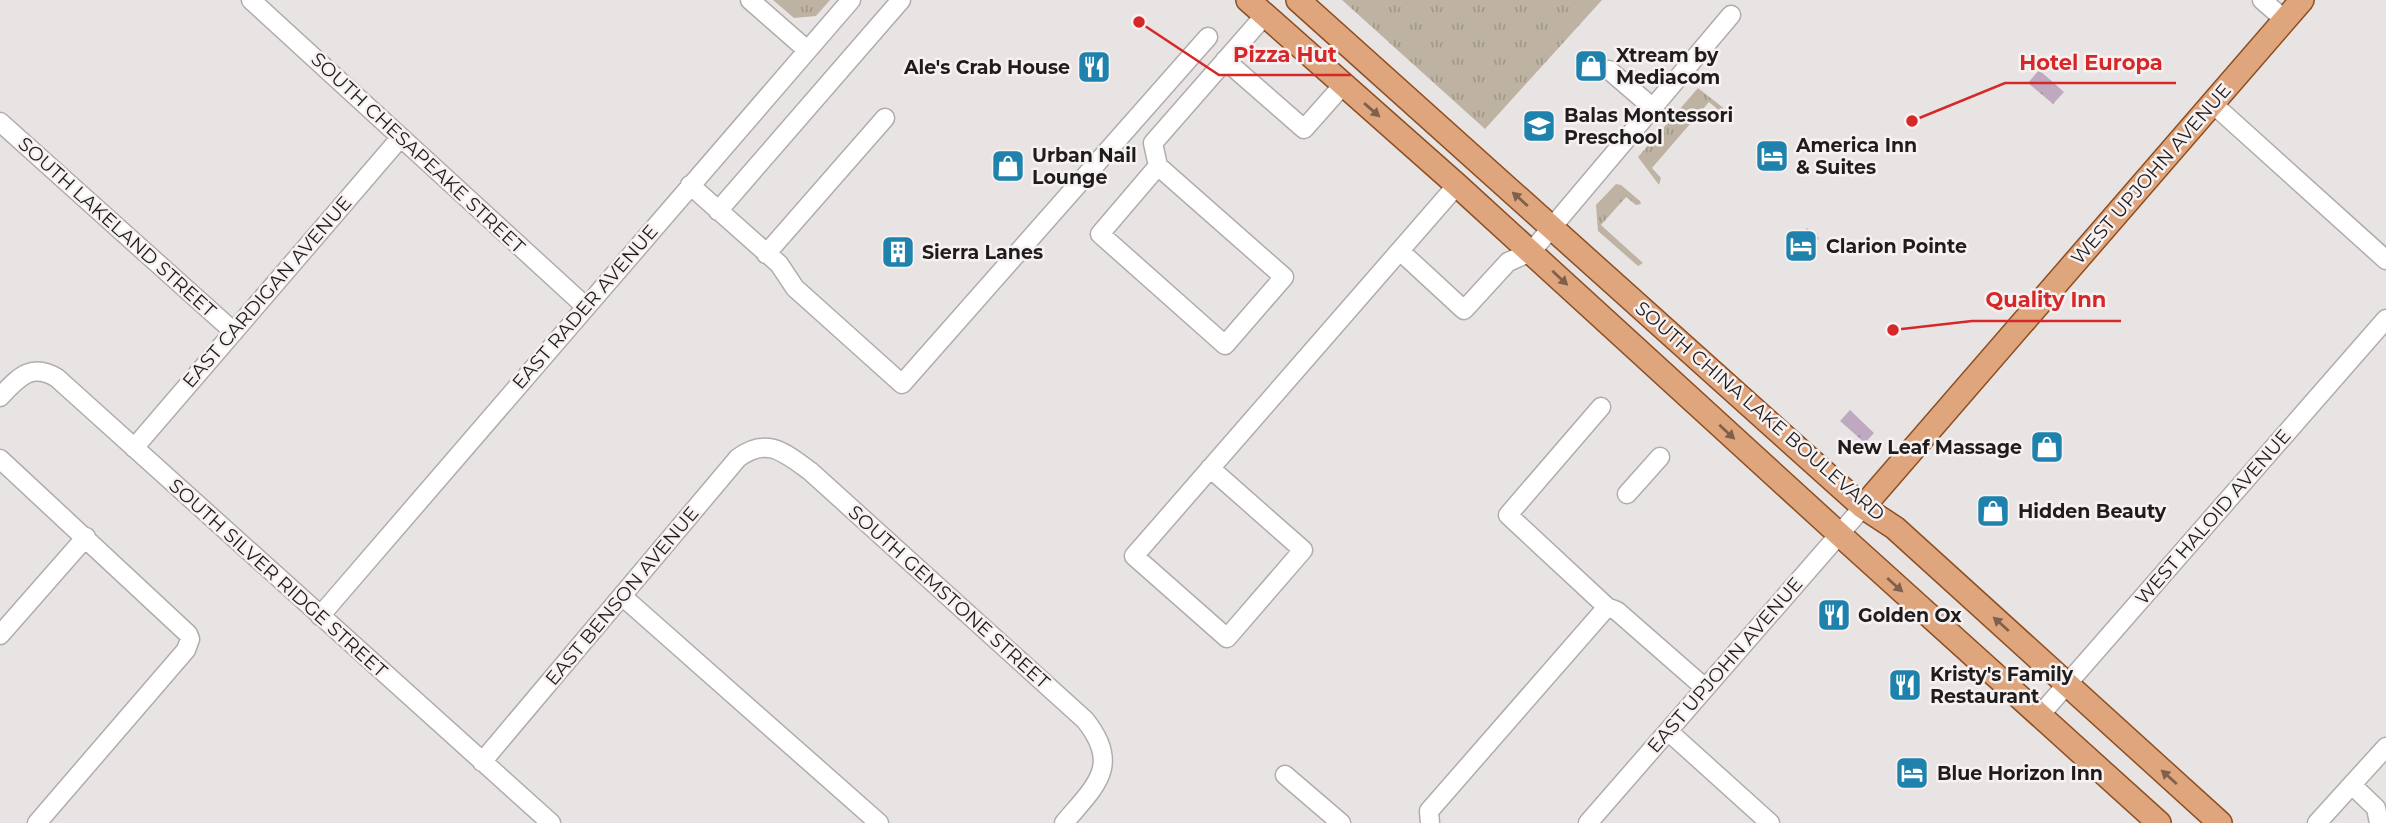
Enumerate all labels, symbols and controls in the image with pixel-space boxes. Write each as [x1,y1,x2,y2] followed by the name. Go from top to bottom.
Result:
[1219,33,1351,75] callout: Pizza Hut
[2005,41,2176,83] callout: Hotel Europa
[1233,42,1337,67] text: Pizza Hut
[1616,44,1720,89] place label: Xtream by Mediacom
[1572,47,1610,85] shop icon: Xtream by Mediacom
[306,48,530,258] street label: SOUTH CHESAPEAKE STREET
[1075,48,1113,86] restaurant icon: Ale's Crab House
[2019,50,2163,75] text: Hotel Europa
[903,56,1070,79] place label: Ale's Crab House
[2066,79,2236,269] street label: WEST UPJOHN AVENUE
[1363,102,1381,118] one-way arrow
[1564,104,1733,149] place label: Balas Montessori Preschool
[1520,107,1558,145] school or university icon: Balas Montessori Preschool
[13,132,221,322] street label: SOUTH LAKELAND STREET
[1795,134,1917,179] place label: America Inn & Suites
[1753,137,1791,175] hotel icon: America Inn & Suites
[1032,144,1137,189] place label: Urban Nail Lounge
[989,147,1027,185] shop icon: Urban Nail Lounge
[178,192,356,392] street label: EAST CARDIGAN AVENUE
[1512,192,1529,208] one-way arrow
[507,220,663,394] street label: EAST RADER AVENUE
[1782,227,1820,265] hotel icon: Clarion Pointe
[879,233,917,271] building icon: Sierra Lanes
[1826,235,1967,258] place label: Clarion Pointe
[922,241,1043,264] place label: Sierra Lanes
[1551,270,1568,286] one-way arrow
[1972,279,2121,321] callout: Quality Inn
[1986,287,2106,312] text: Quality Inn
[1631,296,1889,526] street label: SOUTH CHINA LAKE BOULEVARD
[1718,424,1736,440] one-way arrow
[2130,425,2296,609] street label: WEST HALOID AVENUE
[2028,428,2066,466] shop icon: New Leaf Massage
[1837,436,2022,459] place label: New Leaf Massage
[164,474,392,682] street label: SOUTH SILVER RIDGE STREET
[1974,492,2012,530] shop icon: Hidden Beauty
[844,500,1055,694] street label: SOUTH GEMSTONE STREET
[2018,500,2167,523] place label: Hidden Beauty
[541,502,703,690] street label: EAST BENSON AVENUE
[1643,573,1807,757] street label: EAST UPJOHN AVENUE
[1887,577,1904,593] one-way arrow
[1815,596,1853,634] restaurant icon: Golden Ox
[1858,604,1962,627] place label: Golden Ox
[1992,616,2010,632] one-way arrow
[1930,663,2074,708] place label: Kristy's Family Restaurant
[1886,666,1924,704] restaurant icon: Kristy's Family Restaurant
[1893,754,1931,792] hotel icon: Blue Horizon Inn
[1937,762,2103,785] place label: Blue Horizon Inn
[2160,769,2178,785] one-way arrow

